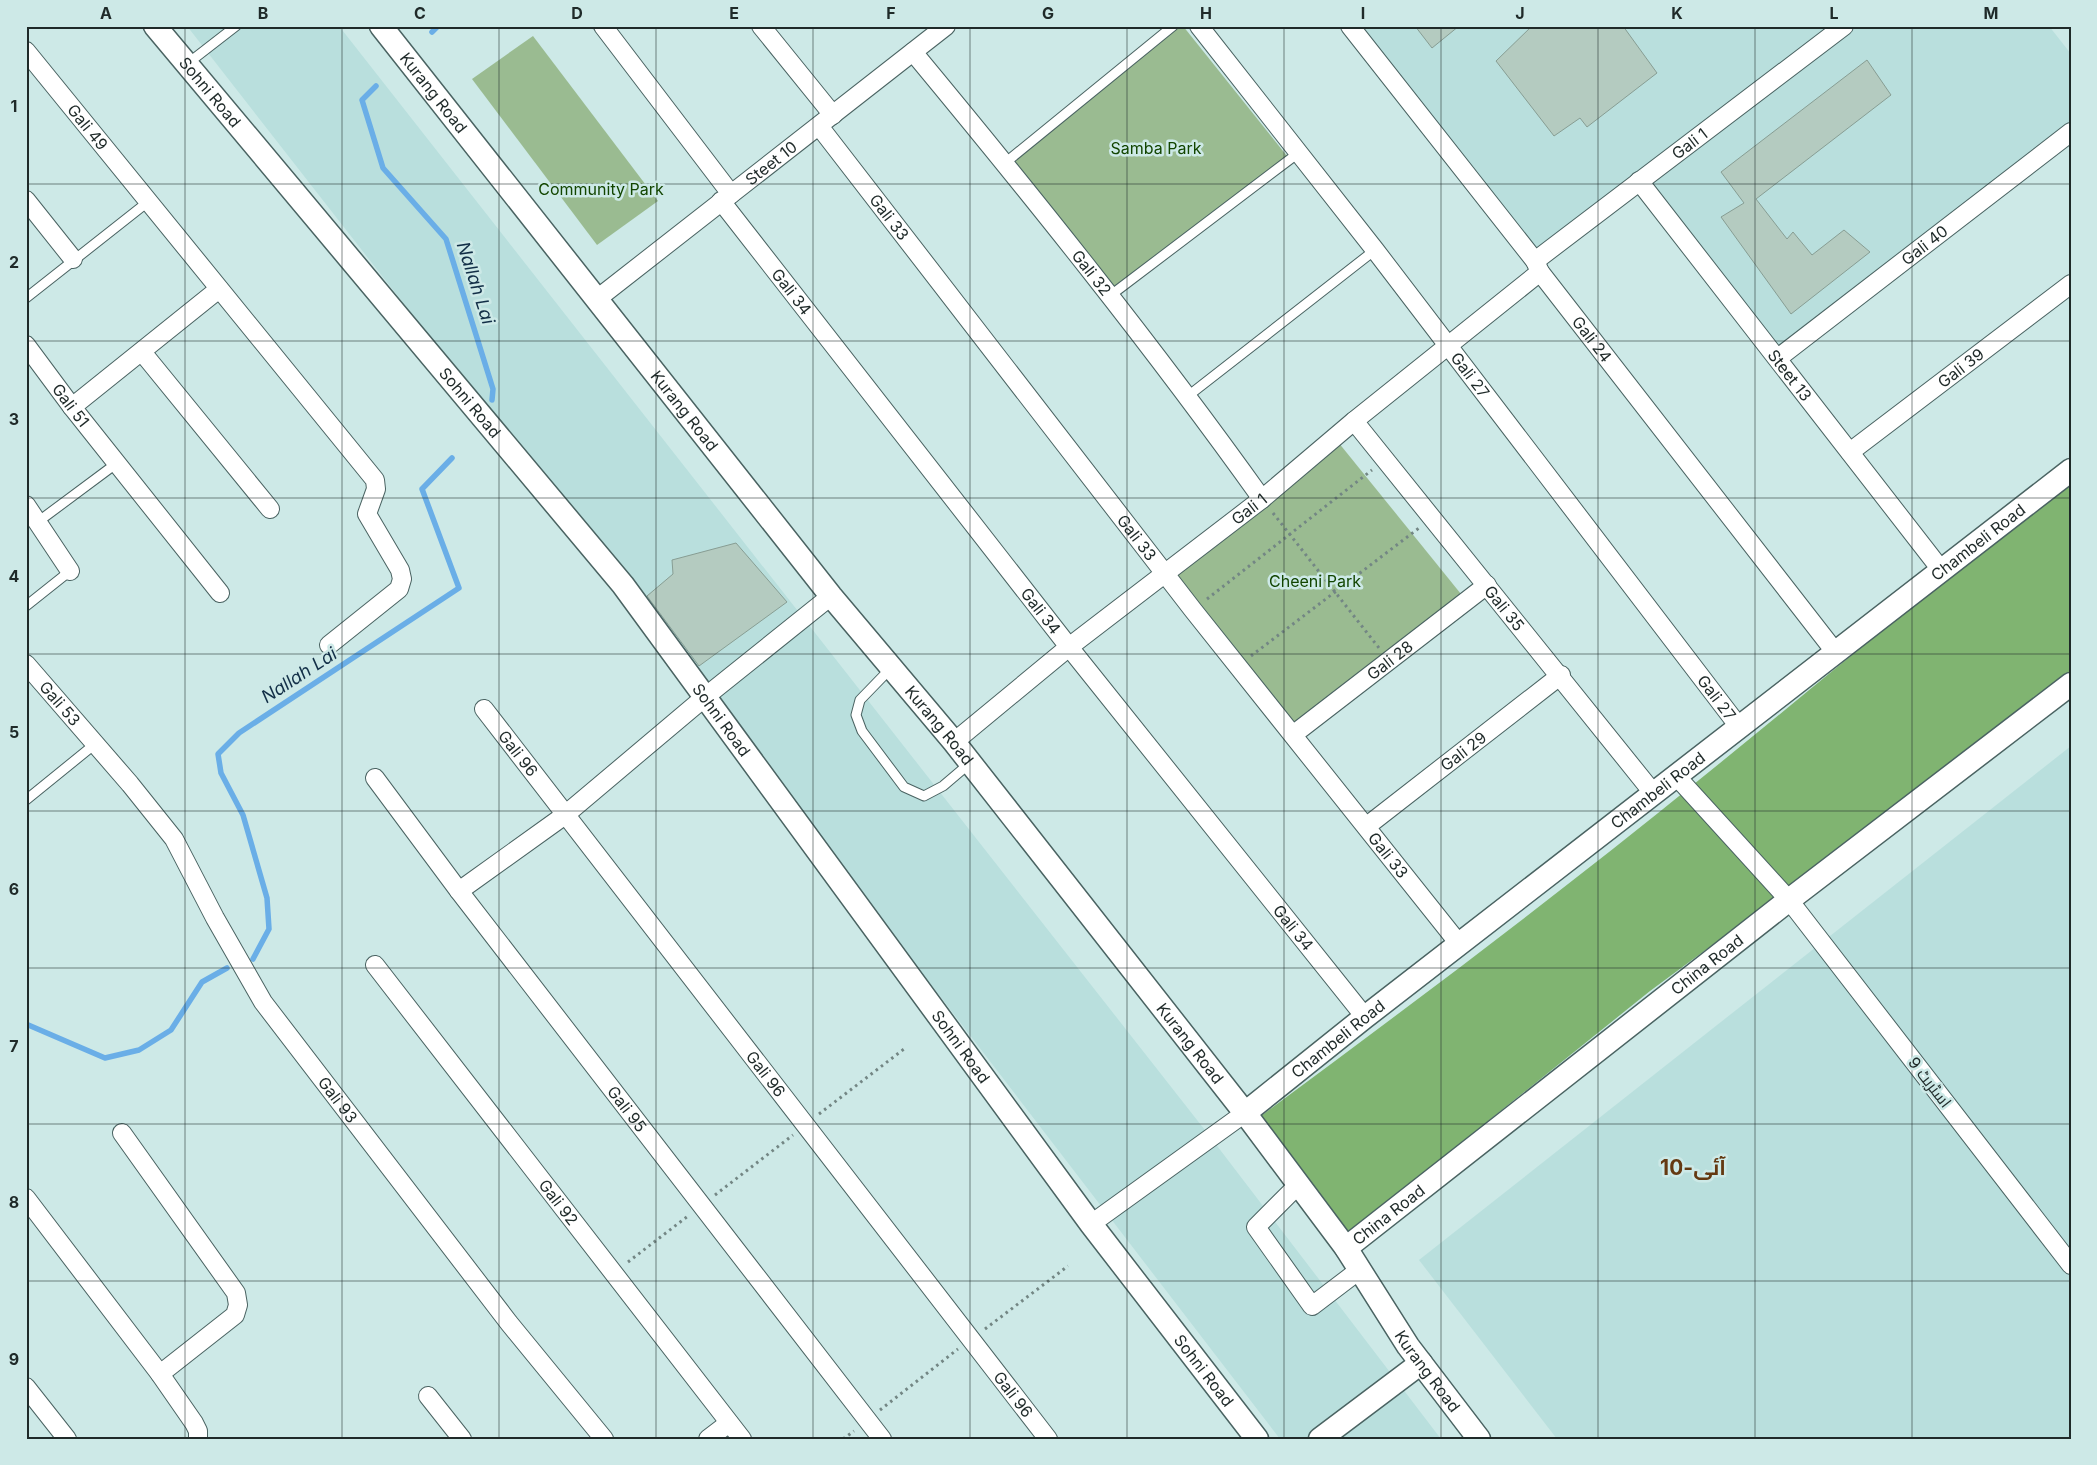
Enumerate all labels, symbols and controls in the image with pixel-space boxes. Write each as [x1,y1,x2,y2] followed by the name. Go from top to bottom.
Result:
[100,3,112,23] text: A
[258,3,268,23] text: B
[414,3,426,23] text: C
[571,3,583,23] text: D
[729,3,739,23] text: E
[886,3,896,23] text: F
[1042,3,1054,23] text: G
[1200,3,1212,23] text: H
[1361,3,1365,23] text: I
[1515,3,1525,23] text: J
[1671,3,1683,23] text: K
[1829,3,1839,23] text: L
[1984,3,1998,23] text: M
[396,48,472,137] street label: Kurang Road
[175,53,245,131] street label: Sohni Road
[11,96,17,116] text: 1
[63,100,112,154] street label: Gali 49
[1668,124,1711,164] street label: Gali 1
[741,136,801,189] street label: Steet 10
[1111,138,1202,158] park label: Samba Park
[538,179,664,199] park label: Community Park
[865,190,913,244] street label: Gali 33
[1897,221,1952,269] street label: Gali 40
[453,239,499,328] water label: Nallah Lai
[1068,246,1116,300] street label: Gali 32
[9,252,19,272] text: 2
[767,264,816,319] street label: Gali 34
[1568,312,1616,366] street label: Gali 24
[1934,344,1988,392] street label: Gali 39
[1764,345,1816,405] street label: Steet 13
[1447,348,1494,402] street label: Gali 27
[435,363,505,442] street label: Sohni Road
[647,366,723,455] street label: Kurang Road
[48,379,94,431] street label: Gali 51
[9,409,19,429] text: 3
[1227,489,1271,529] street label: Gali 1
[1927,499,2029,585] street label: Chambeli Road
[1113,510,1161,565] street label: Gali 33
[9,566,20,586] text: 4
[1269,571,1361,591] park label: Cheeni Park
[1480,581,1529,635] street label: Gali 35
[1017,584,1065,638] street label: Gali 34
[1363,636,1417,684] street label: Gali 28
[257,643,341,707] water label: Nallah Lai
[1693,671,1740,724] street label: Gali 27
[35,677,85,730] street label: Gali 53
[688,679,755,760] street label: Sohni Road
[901,682,978,769] street label: Kurang Road
[9,722,19,742] text: 5
[494,726,542,780] street label: Gali 96
[1436,727,1490,775] street label: Gali 29
[1607,747,1709,833] street label: Chambeli Road
[1364,828,1413,882] street label: Gali 33
[9,879,19,899] text: 6
[1269,900,1318,955] street label: Gali 34
[1667,930,1747,999] street label: China Road
[1287,995,1389,1082] street label: Chambeli Road
[1152,999,1228,1088] street label: Kurang Road
[928,1006,994,1087] street label: Sohni Road
[9,1036,19,1056] text: 7
[742,1047,790,1101] street label: Gali 96
[1904,1053,1956,1111] street label: اسٹریٹ 9
[314,1073,362,1127] street label: Gali 93
[603,1082,651,1136] street label: Gali 95
[1660,1155,1726,1180] district label: آئی-10
[535,1175,583,1229] street label: Gali 92
[1348,1180,1429,1249] street label: China Road
[9,1192,19,1212] text: 8
[1391,1327,1465,1416] street label: Kurang Road
[1170,1330,1238,1410] street label: Sohni Road
[9,1349,19,1369] text: 9
[989,1367,1038,1421] street label: Gali 96

